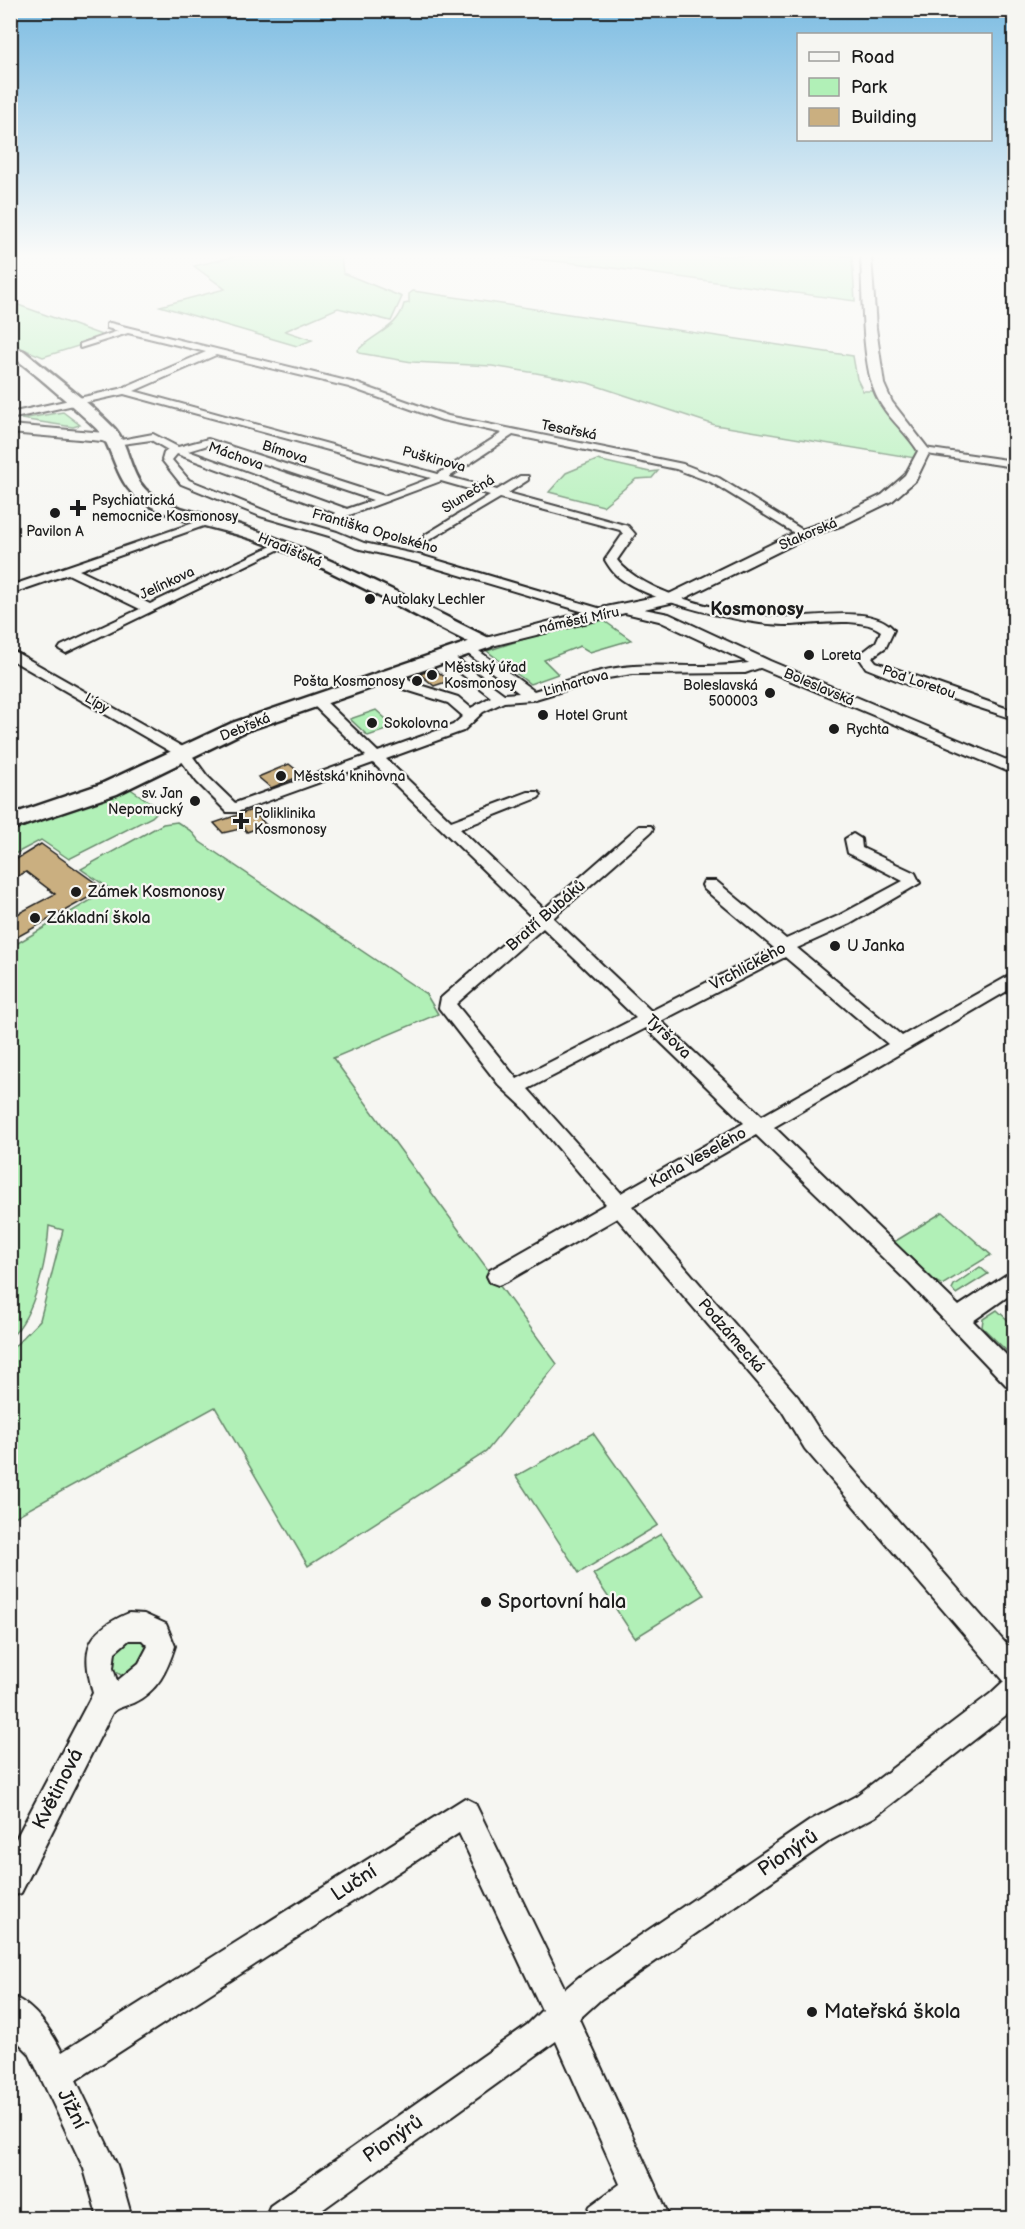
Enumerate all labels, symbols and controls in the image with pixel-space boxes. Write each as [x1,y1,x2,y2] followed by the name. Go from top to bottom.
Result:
[797,33,992,141] legend
[851,47,895,68] text: Road
[851,77,887,98] text: Park
[851,107,917,128] text: Building
[540,416,598,444] street label: Tesařská
[260,437,310,467] street label: Bímova
[206,438,266,474] street label: Máchova
[401,442,468,476] street label: Puškinova
[439,471,498,517] street label: Slunečná
[92,492,239,525] place label: Psychiatrická nemocnice Kosmonosy
[69,499,87,517] marker: Psychiatrická nemocnice Kosmonosy
[310,505,440,557] street label: Františka Opolského
[48,506,62,520] marker: Pavilon A
[776,514,840,554] street label: Stakorská
[26,523,84,540] place label: Pavilon A
[255,529,325,571] street label: Hradišťská
[137,563,197,603] street label: Jelínkova
[382,591,486,608] place label: Autolaky Lechler
[363,592,377,606] marker: Autolaky Lechler
[710,599,805,620] district label: Kosmonosy
[537,603,621,637] street label: náměstí Míru
[821,647,862,664] place label: Loreta
[802,648,816,662] marker: Loreta
[444,659,526,692] place label: Městský úřad Kosmonosy
[880,662,958,702] street label: Pod Loretou
[781,665,857,709] street label: Boleslavská
[542,666,610,700] street label: Linhartova
[425,668,439,682] marker: Městský úřad Kosmonosy
[293,673,406,690] place label: Pošta Kosmonosy
[410,674,424,688] marker: Pošta Kosmonosy
[683,677,758,710] place label: Boleslavská 500003
[763,686,777,700] marker: Boleslavská 500003
[82,689,113,717] street label: Lípy
[555,707,628,724] place label: Hotel Grunt
[536,708,550,722] marker: Hotel Grunt
[217,709,273,745] street label: Debřská
[384,715,449,732] place label: Sokolovna
[365,716,379,730] marker: Sokolovna
[846,721,889,738] place label: Rychta
[827,722,841,736] marker: Rychta
[293,768,405,785] place label: Městská knihovna
[274,769,288,783] marker: Městská knihovna
[108,785,184,818] place label: sv. Jan Nepomucký
[188,794,202,808] marker: sv. Jan Nepomucký
[254,805,327,838] place label: Poliklinika Kosmonosy
[232,812,250,830] marker: Poliklinika Kosmonosy
[503,876,589,956] street label: Bratří Bubáků
[87,883,225,902] place label: Zámek Kosmonosy
[69,885,83,899] marker: Zámek Kosmonosy
[46,909,151,928] place label: Základní škola
[28,911,42,925] marker: Základní škola
[847,937,905,956] place label: U Janka
[707,939,789,995] street label: Vrchlického
[828,939,842,953] marker: U Janka
[641,1011,695,1063] street label: Tyršova
[646,1124,750,1192] street label: Karla Veselého
[694,1295,768,1377] street label: Podzámecká
[498,1590,626,1614] place label: Sportovní hala
[479,1595,493,1609] marker: Sportovní hala
[27,1745,89,1833] street label: Květinová
[753,1824,823,1882] street label: Pionýrů
[327,1859,381,1907] street label: Luční
[824,2000,961,2024] place label: Mateřská škola
[805,2005,819,2019] marker: Mateřská škola
[52,2085,92,2133] street label: Jižní
[359,2110,427,2168] street label: Pionýrů

